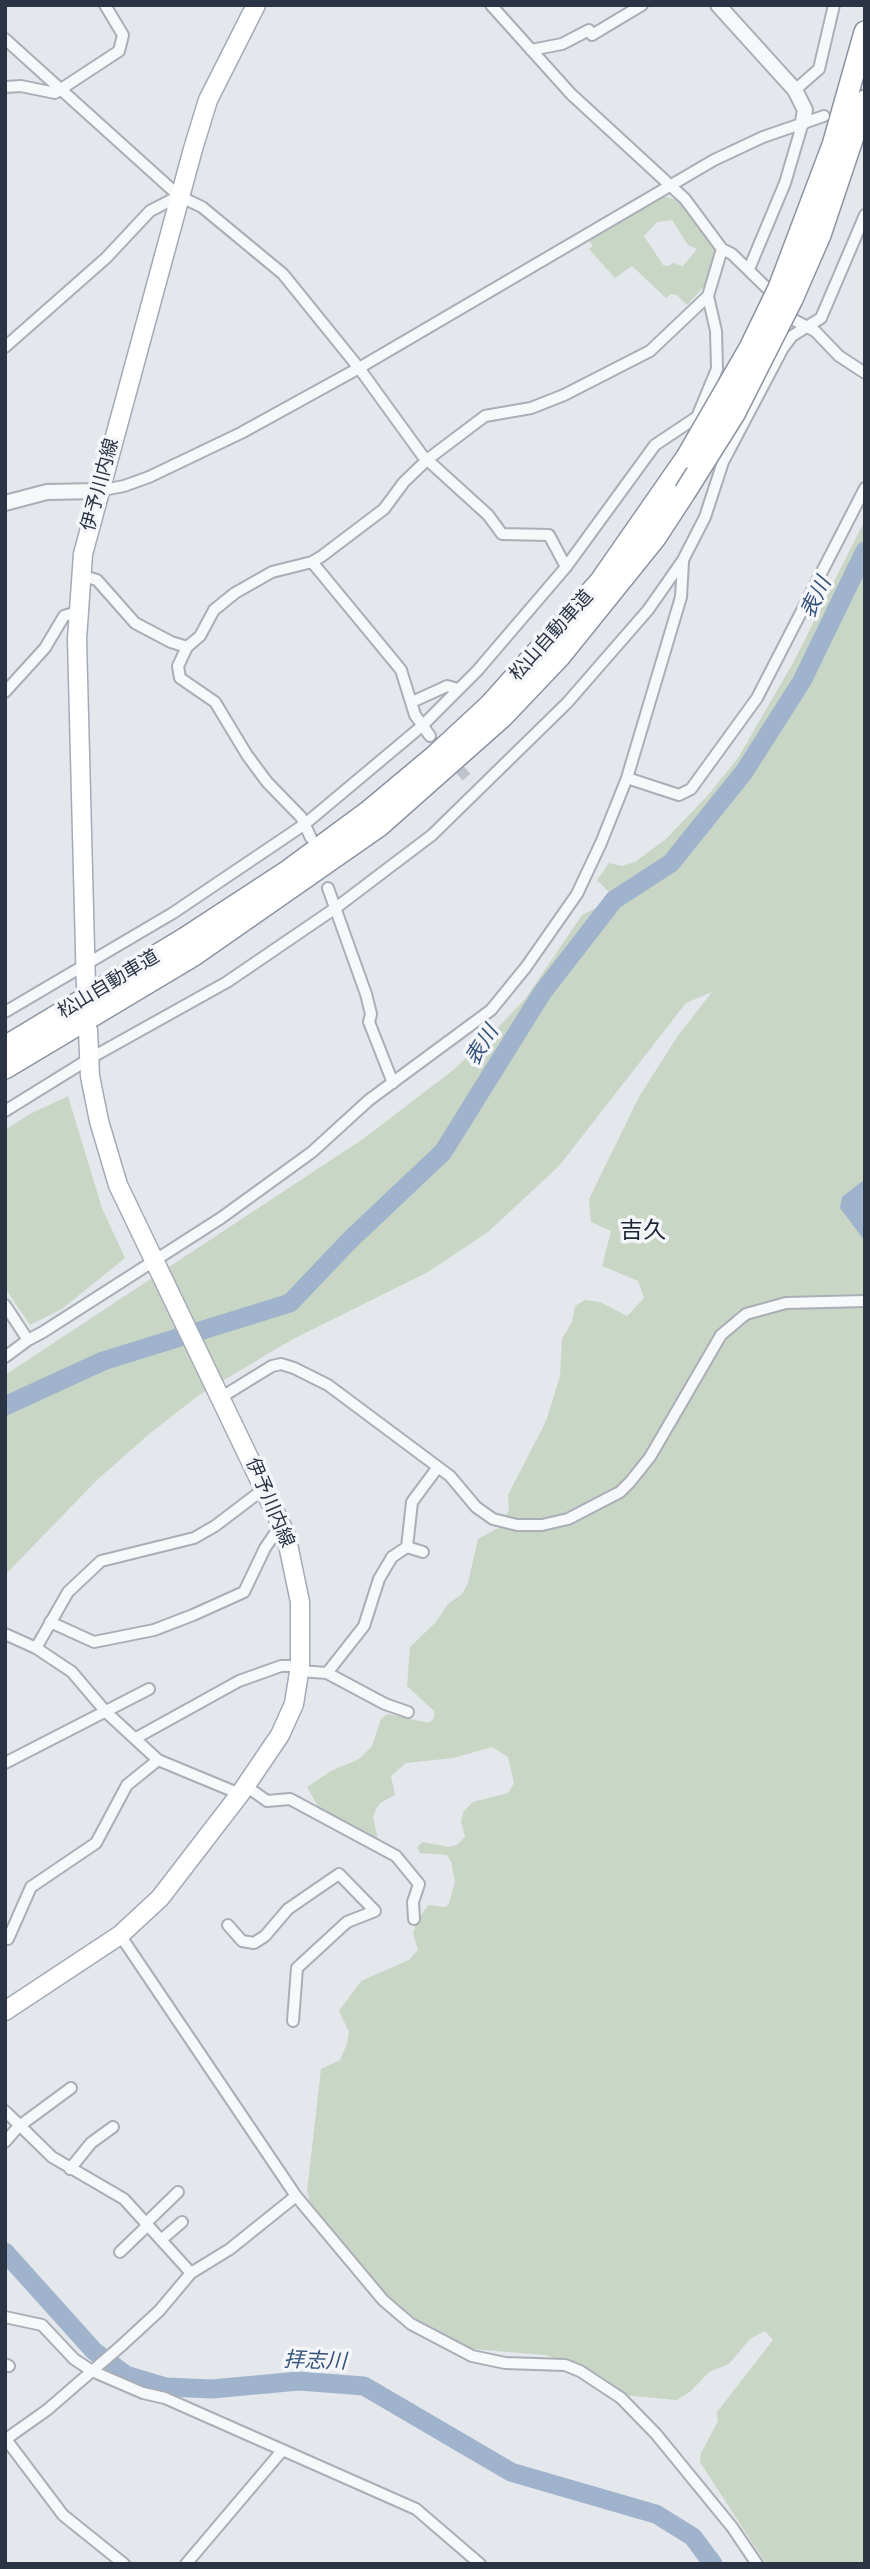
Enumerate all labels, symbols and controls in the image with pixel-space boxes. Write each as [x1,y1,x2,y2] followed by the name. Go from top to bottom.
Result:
[78,436,124,534] street label: 伊予川内線
[796,574,838,622] water label: 表川
[505,586,599,686] street label: 松山自動車道
[54,946,164,1024] street label: 松山自動車道
[461,1022,505,1070] water label: 表川
[620,1218,666,1246] district label: 吉久
[240,1455,298,1551] street label: 伊予川内線
[283,2348,347,2376] water label: 拝志川

